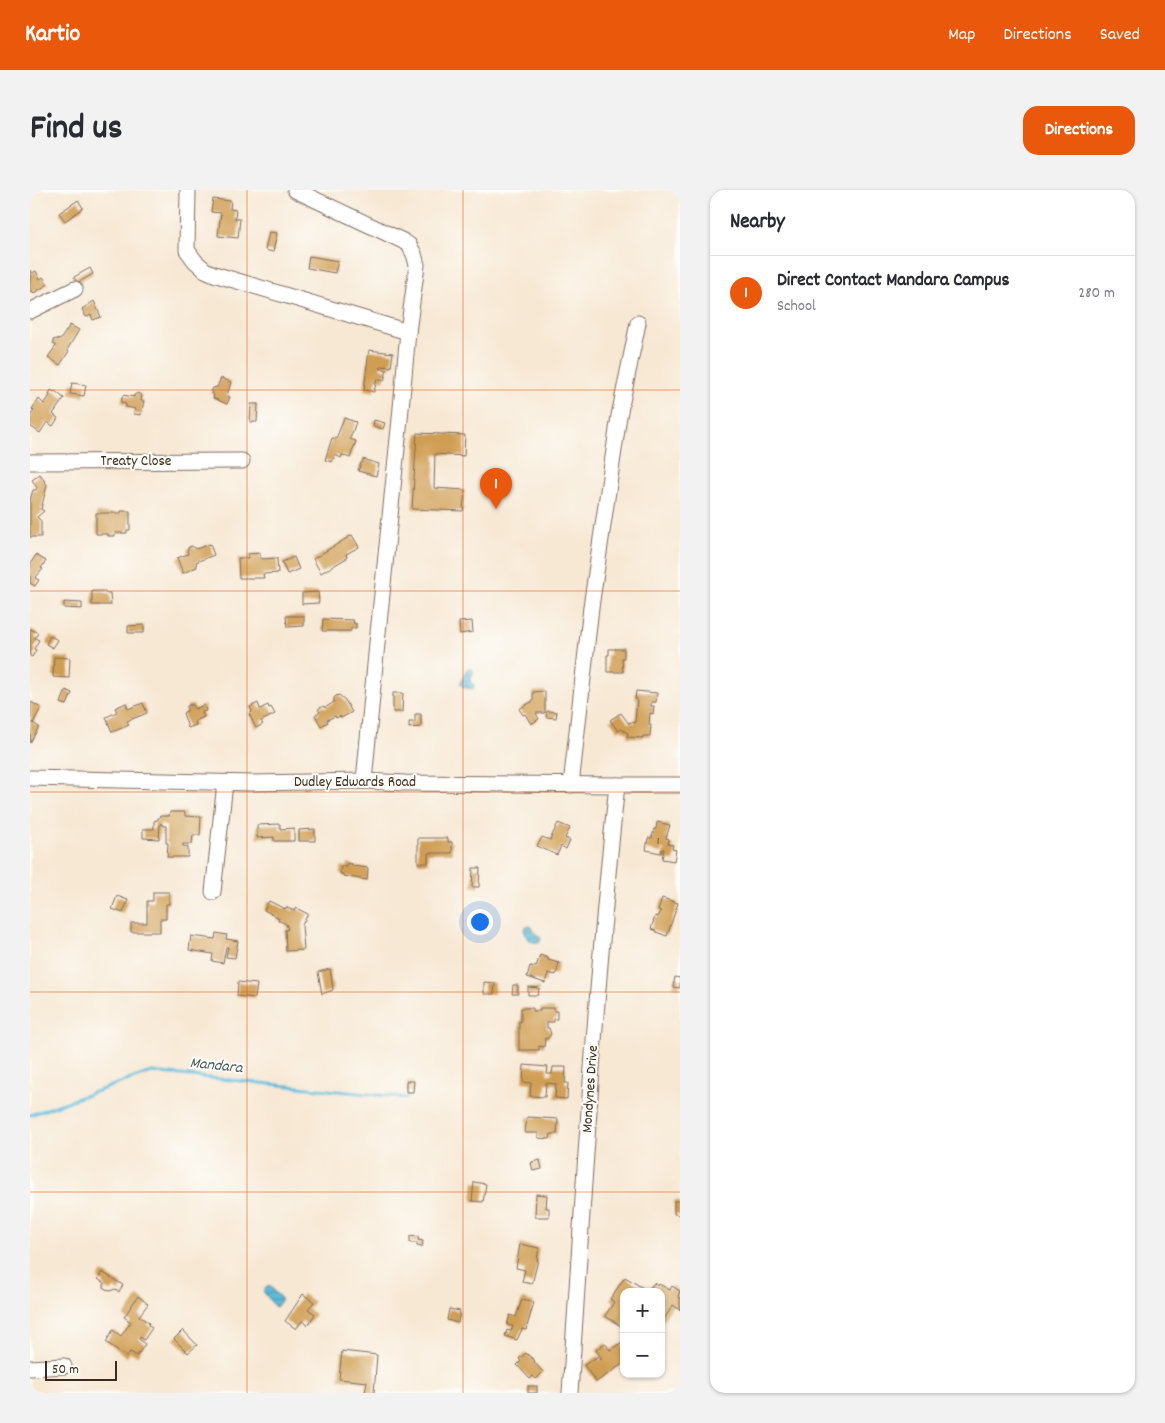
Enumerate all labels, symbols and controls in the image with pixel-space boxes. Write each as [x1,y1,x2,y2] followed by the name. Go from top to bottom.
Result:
[25,18,80,52] text: Kartio
[948,23,975,48] text: Map
[1003,23,1072,48] text: Directions
[1100,23,1140,48] text: Saved
[30,105,122,155] text: Find us
[1023,106,1135,155] button: Directions
[730,208,785,238] text: Nearby
[777,268,1010,295] text: Direct Contact Mandara Campus
[744,282,748,305] text: 1
[1078,282,1115,305] text: 280 m
[777,295,816,318] text: School
[101,451,172,473] street label: Treaty Close
[480,468,512,509] pin: 1
[294,772,416,794] street label: Dudley Edwards Road
[657,833,659,850] house number: 1
[467,909,493,935] your location
[577,1044,605,1134] street label: Mondynes Drive
[189,1052,245,1080] water label: Mandara
[620,1288,665,1378] map controls
[620,1288,665,1333] button: +
[620,1333,665,1378] button: −
[45,1358,118,1381] scale bar
[52,1360,79,1380] text: 50 m

